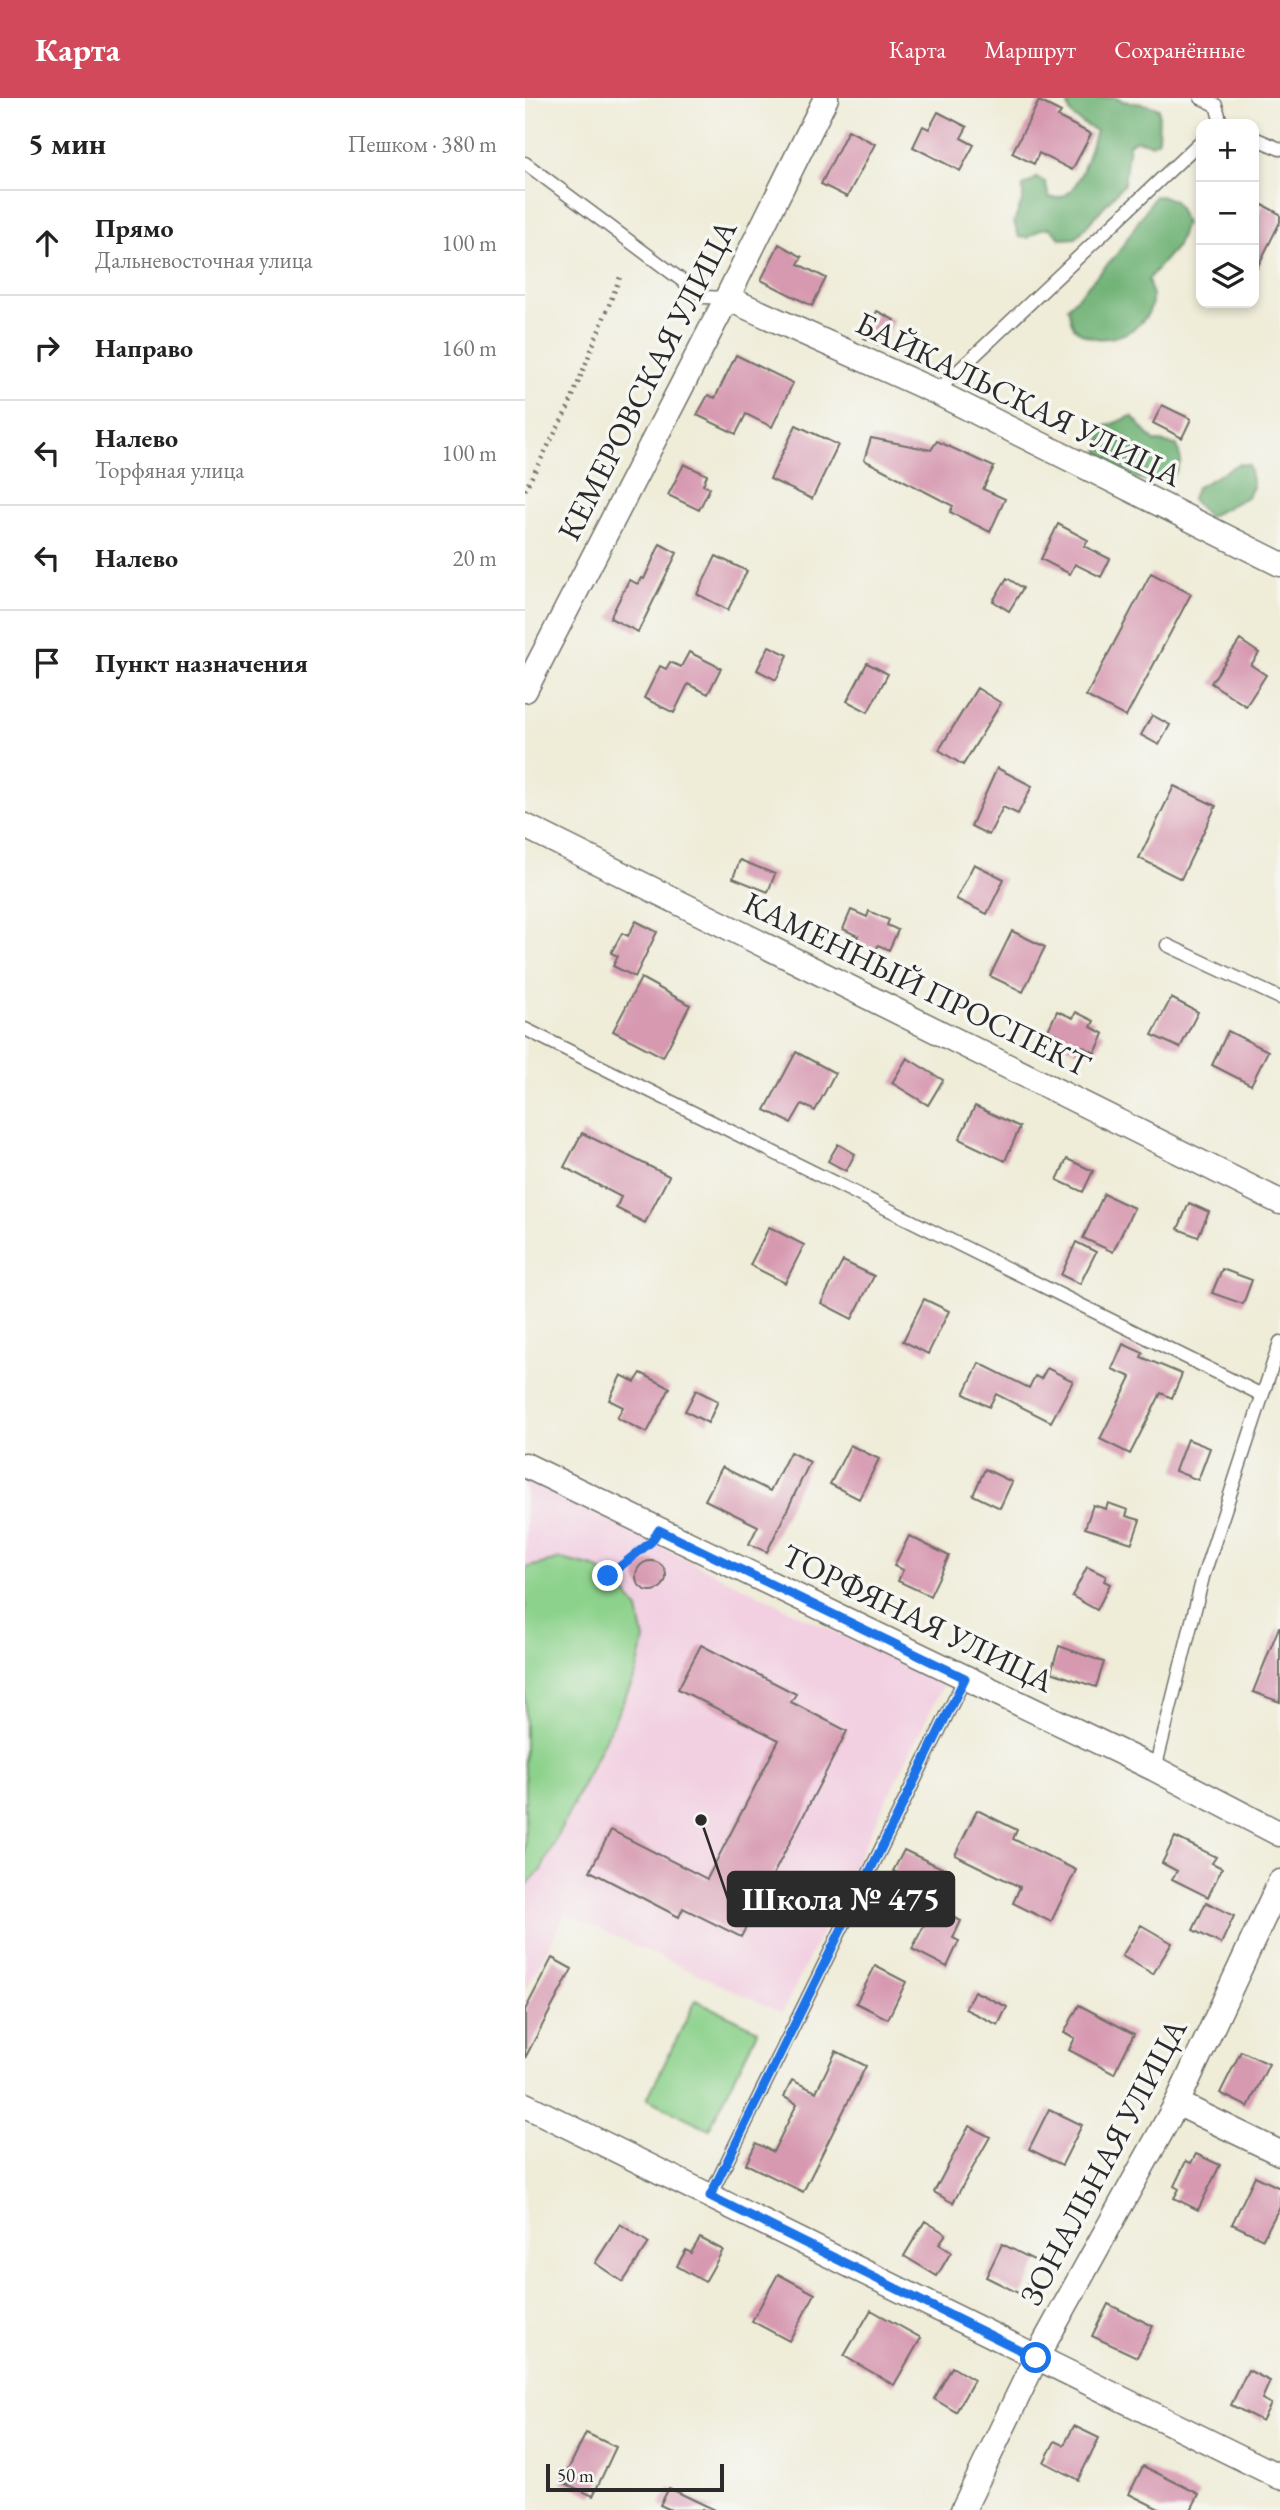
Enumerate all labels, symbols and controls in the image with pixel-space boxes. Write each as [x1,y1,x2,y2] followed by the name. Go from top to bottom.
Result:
[35,28,120,71] text: Карта
[889,34,946,65] text: Карта
[984,34,1076,65] text: Маршрут
[1114,34,1245,65] text: Сохранённые
[1196,119,1259,308] map controls
[1196,119,1259,182] button: +
[28,124,106,163] text: 5 мин
[348,129,497,159] text: Пешком · 380 m
[1196,182,1259,245] button: −
[95,211,174,245] text: Прямо
[548,212,747,547] street label: КЕМЕРОВСКАЯ УЛИЦА
[28,224,66,262] icon: ahead
[441,228,497,258] text: 100 m
[95,245,313,275] text: Дальневосточная улица
[1196,245,1259,308] button: layers
[849,302,1190,497] street label: БАЙКАЛЬСКАЯ УЛИЦА
[28,329,66,367] icon: right
[95,331,193,365] text: Направо
[441,333,497,363] text: 160 m
[95,421,178,455] text: Налево
[28,434,66,472] icon: left
[441,438,497,468] text: 100 m
[95,455,244,485] text: Торфяная улица
[28,539,66,577] icon: left
[95,541,178,575] text: Налево
[452,543,497,573] text: 20 m
[28,644,66,682] icon: arrive
[95,646,308,680] text: Пункт назначения
[737,882,1098,1087] street label: КАМЕННЫЙ ПРОСПЕКТ
[775,1534,1062,1702] street label: ТОРФЯНАЯ УЛИЦА
[592,1560,623,1591] route end
[728,1872,954,1926] callout: Школа № 475
[742,1877,940,1920] text: Школа № 475
[1010,2011,1197,2313] street label: ЗОНАЛЬНАЯ УЛИЦА
[1020,2342,1051,2373] route start
[546,2461,725,2493] scale bar
[557,2463,594,2488] text: 50 m

